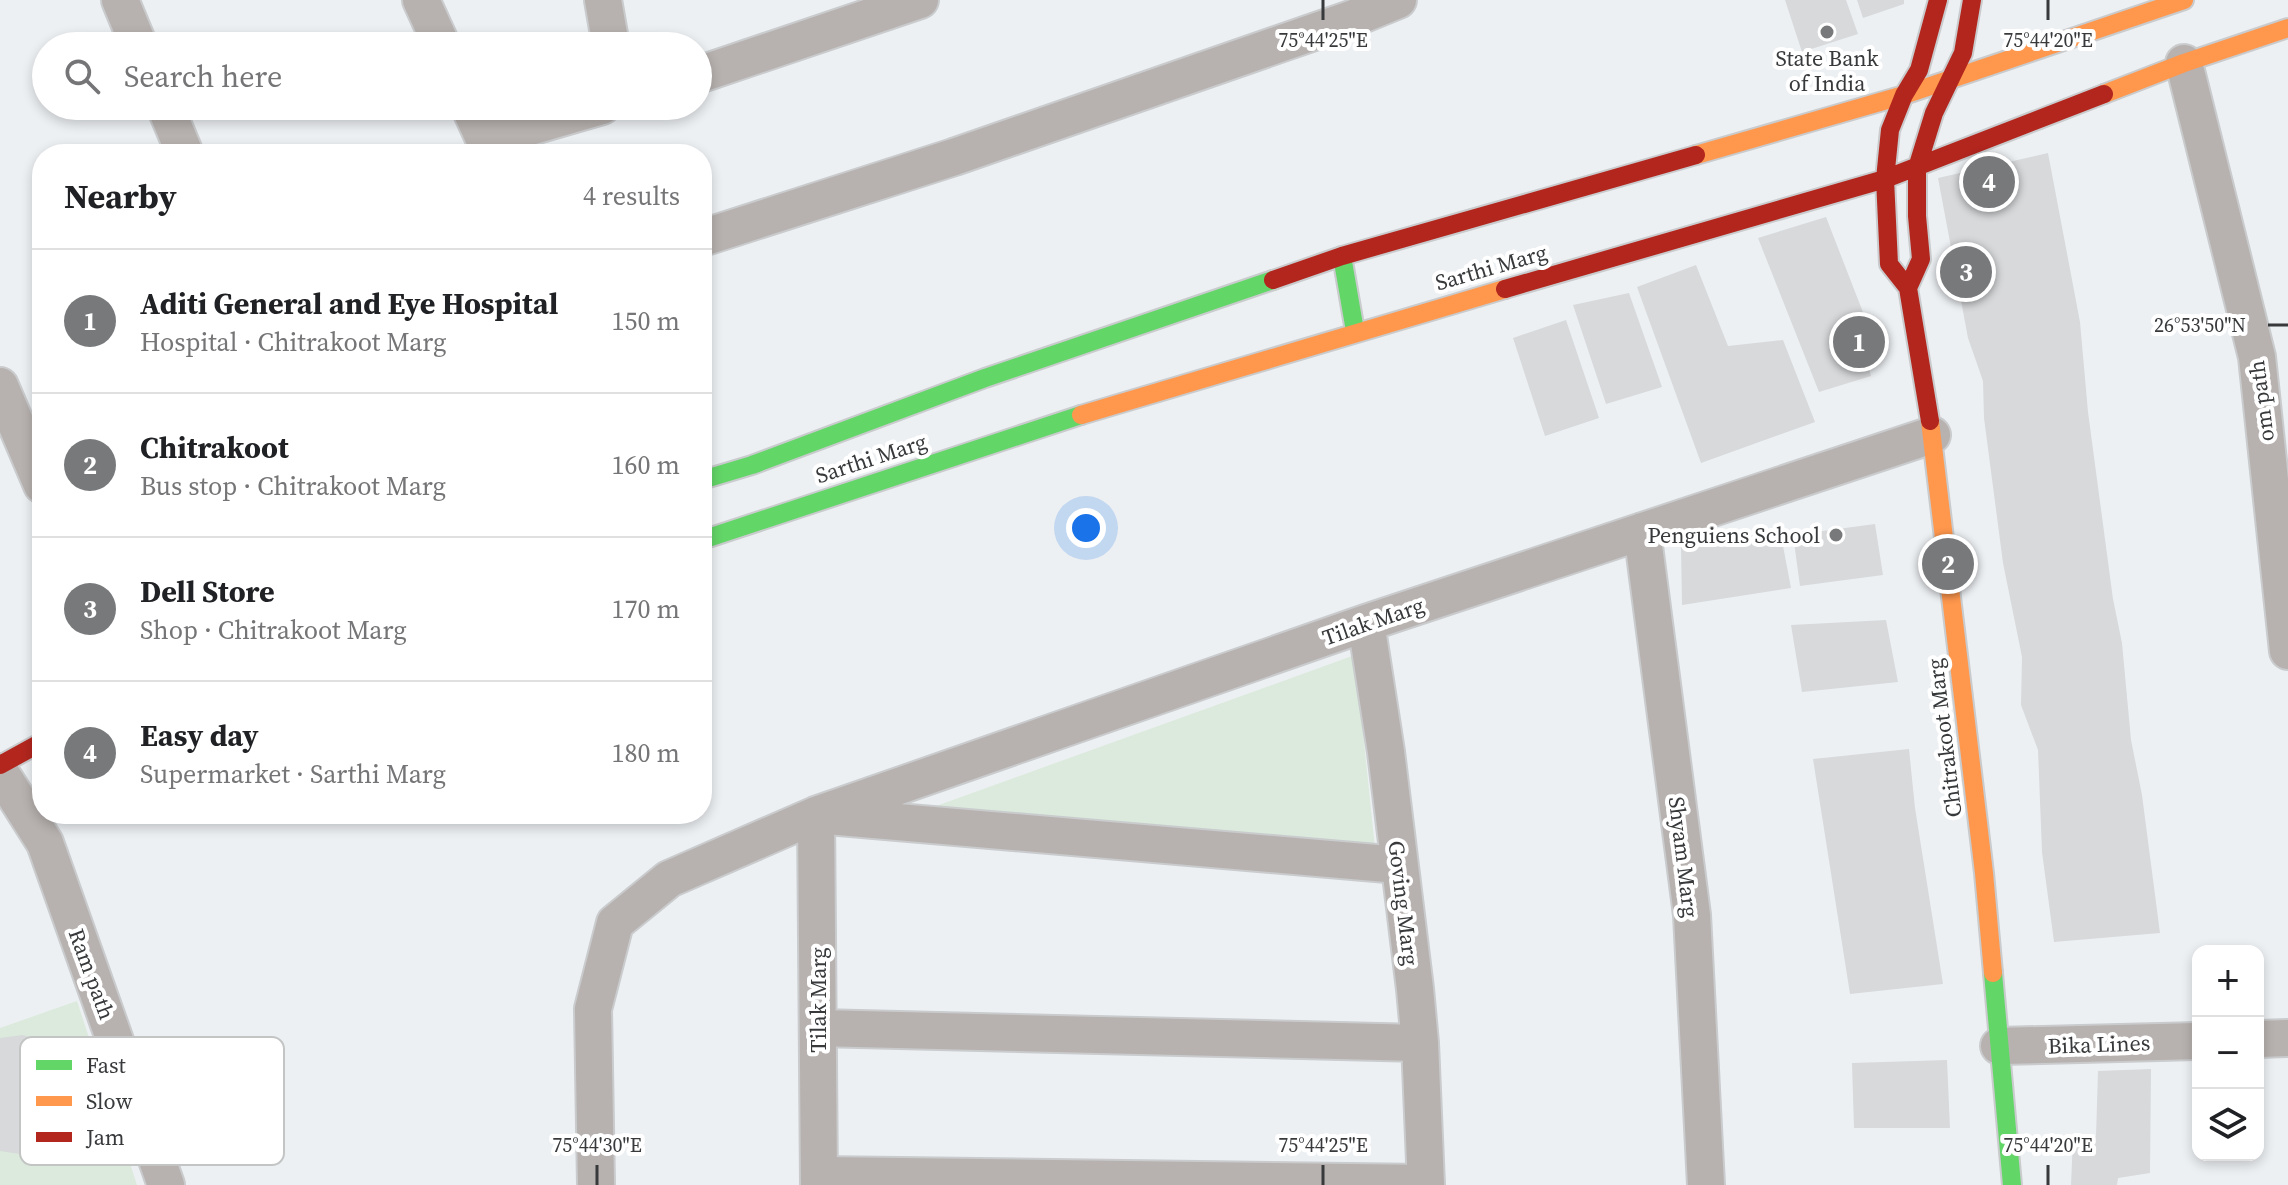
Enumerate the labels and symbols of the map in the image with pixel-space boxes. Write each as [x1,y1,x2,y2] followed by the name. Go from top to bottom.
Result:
[1818,23,1836,41] marker: State Bank of India
[1278,26,1368,54] text: 75°44'25"E
[2003,26,2093,54] text: 75°44'20"E
[1775,43,1880,98] place label: State Bank of India
[1963,152,2015,212] pin: 4
[1432,237,1550,297] street label: Sarthi Marg
[1940,242,1992,302] pin: 3
[2154,311,2246,339] text: 26°53'50"N
[1833,312,1885,372] pin: 1
[2241,359,2281,443] street label: om path
[812,426,930,490] street label: Sarthi Marg
[1066,508,1106,548] your location
[1647,520,1820,550] place label: Penguiens School
[1827,526,1845,544] marker: Penguiens School
[1922,534,1974,594] pin: 2
[1318,590,1428,652] street label: Tilak Marg
[1919,657,1969,819] street label: Chitrakoot Marg
[1662,795,1706,919] street label: Shyam Marg
[1381,839,1427,967] street label: Goving Marg
[62,924,122,1024] street label: Ram path
[803,947,833,1053] street label: Tilak Marg
[2047,1027,2151,1061] street label: Bika Lines
[20,1037,284,1165] legend
[86,1050,127,1080] text: Fast
[86,1086,133,1116] text: Slow
[85,1122,125,1152] text: Jam
[552,1131,642,1159] text: 75°44'30"E
[1278,1131,1368,1159] text: 75°44'25"E
[2003,1131,2093,1159] text: 75°44'20"E

